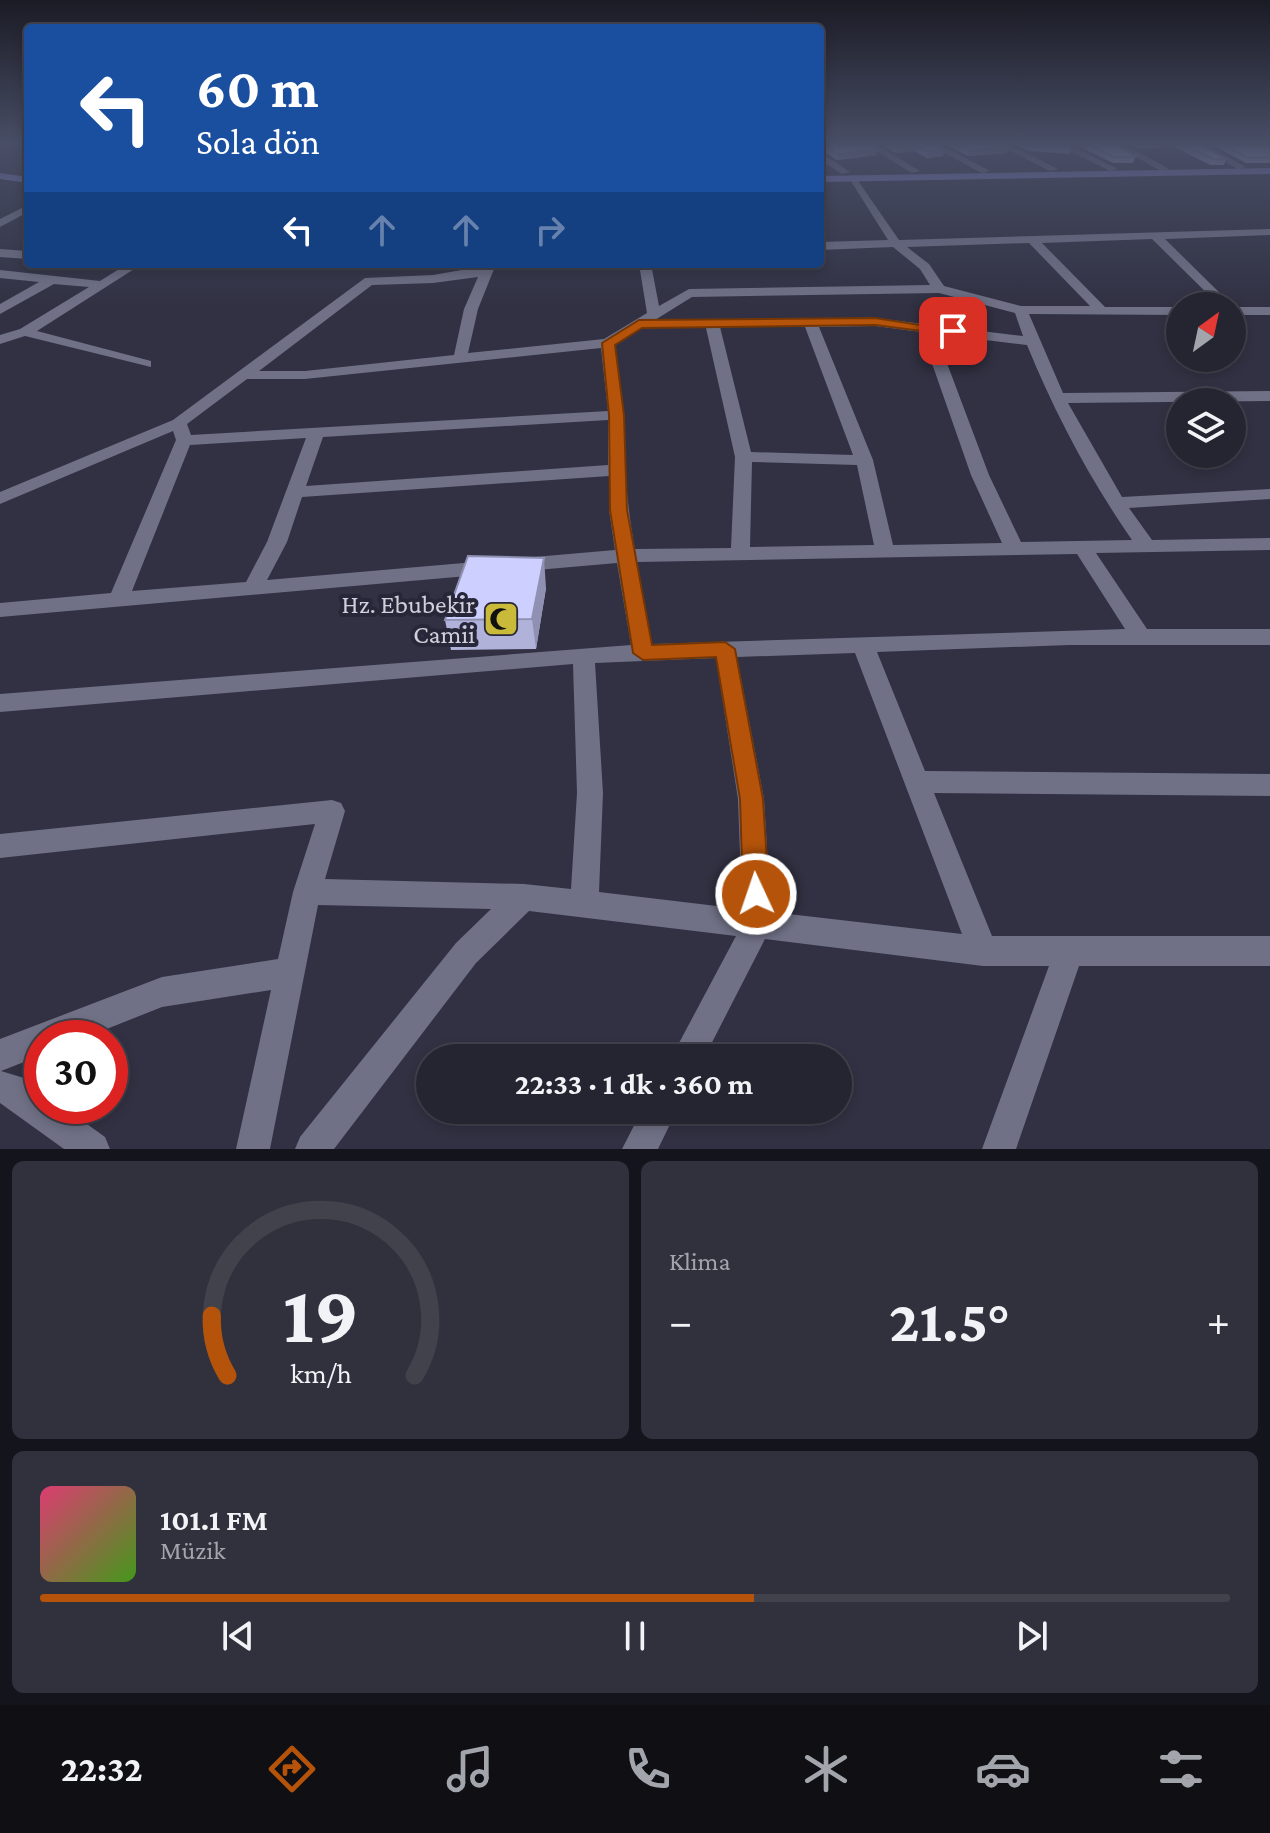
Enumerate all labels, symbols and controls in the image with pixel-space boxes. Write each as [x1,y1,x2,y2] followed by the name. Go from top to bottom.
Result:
[64,56,168,160] icon: left
[196,57,319,119] text: 60 m
[196,122,320,162] text: Sola dön
[276,208,320,252] icon: left
[360,208,404,252] icon: ahead
[444,208,488,252] icon: ahead
[528,208,572,252] icon: right
[1166,292,1246,372] north arrow
[1166,292,1246,468] map controls
[919,297,987,365] pin
[931,309,975,353] icon: arrive
[1166,388,1246,468] button: layers
[342,590,475,649] place label: Hz. Ebubekir Camii
[482,600,520,638] mosque icon: Hz. Ebubekir Camii
[714,852,798,936] position arrow
[24,1020,128,1124] speed limit sign: 30
[515,1067,753,1100] text: 22:33 · 1 dk · 360 m
[669,1247,731,1276] text: Klima
[282,1267,359,1360] text: 19
[889,1287,1010,1354] text: 21.5°
[669,1297,692,1345] text: −
[1207,1297,1230,1345] text: +
[290,1357,351,1389] text: km/h
[160,1503,268,1536] text: 101.1 FM
[160,1536,226,1565] text: Müzik
[216,1614,260,1658] icon: previous
[613,1614,657,1658] icon: pause
[1010,1614,1054,1658] icon: next
[264,1741,320,1797] icon: directions
[442,1741,498,1797] icon: music
[620,1741,676,1797] icon: phone
[798,1741,854,1797] icon: climate
[975,1741,1031,1797] icon: car
[1153,1741,1209,1797] icon: filters
[61,1749,143,1789] text: 22:32

